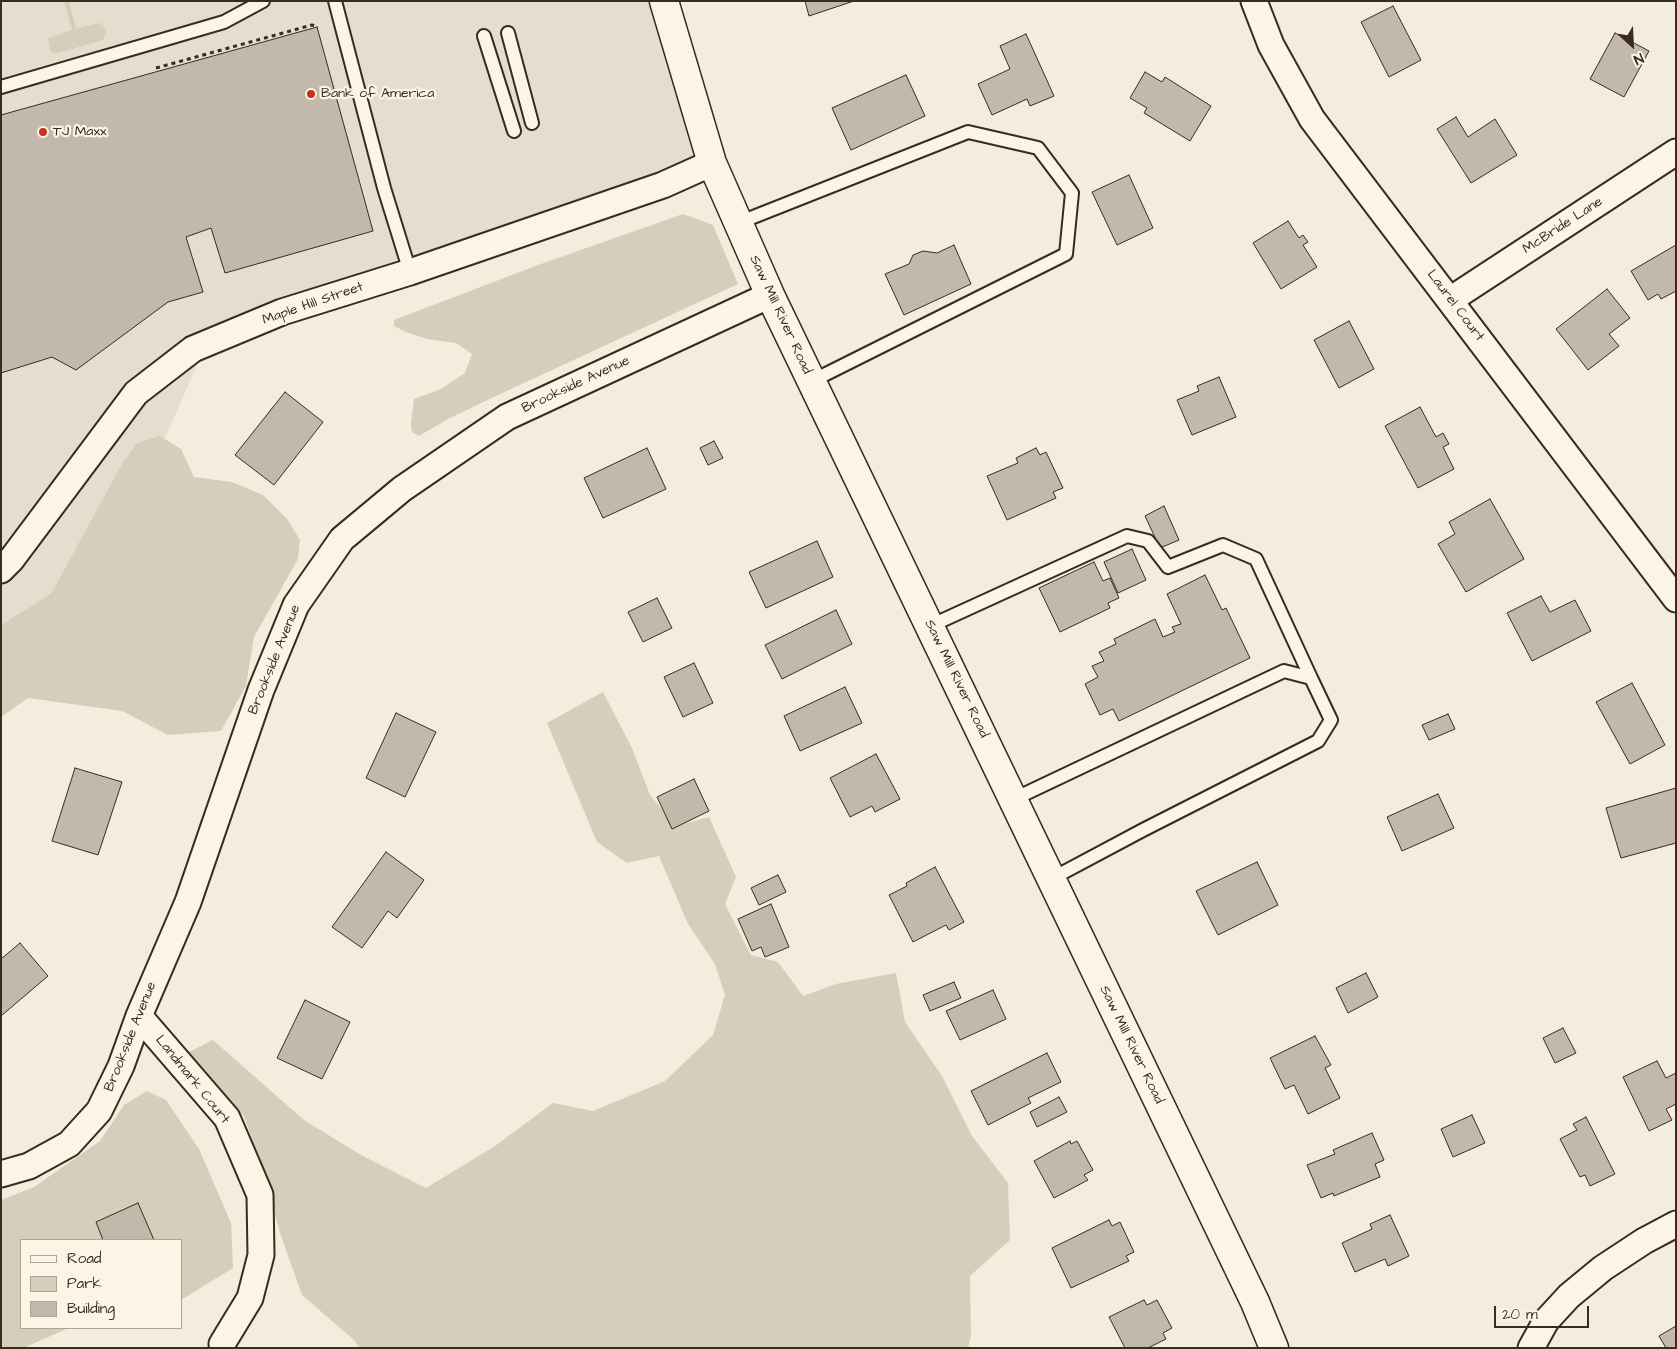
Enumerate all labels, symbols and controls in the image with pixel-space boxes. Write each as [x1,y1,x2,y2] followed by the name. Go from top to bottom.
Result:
[1607,20,1657,70] north arrow
[1630,48,1647,70] text: N
[321,86,434,102] place label: Bank of America
[305,88,317,100] marker: Bank of America
[53,124,107,140] place label: TJ Maxx
[37,126,49,138] marker: TJ Maxx
[1520,194,1606,258] street label: McBride Lane
[745,253,815,377] street label: Saw Mill River Road
[1423,267,1487,345] street label: Laurel Court
[260,279,366,329] street label: Maple Hill Street
[519,353,633,417] street label: Brookside Avenue
[245,603,305,717] street label: Brookside Avenue
[920,617,992,741] street label: Saw Mill River Road
[101,980,161,1094] street label: Brookside Avenue
[1095,983,1167,1107] street label: Saw Mill River Road
[151,1032,233,1128] street label: Landmark Court
[20,1239,182,1329] legend
[67,1248,101,1269] text: Road
[67,1273,102,1294] text: Park
[1497,1296,1592,1328] scale bar
[67,1298,115,1319] text: Building
[1502,1304,1538,1325] text: 20 m

